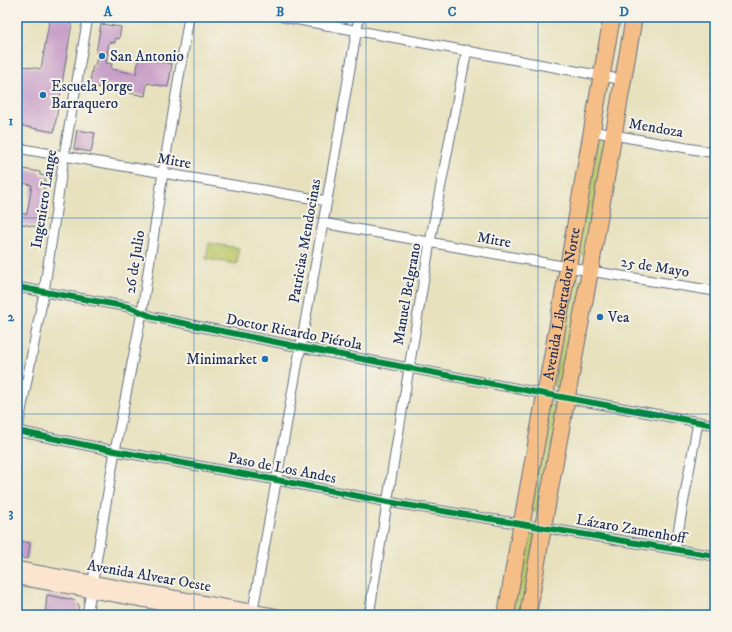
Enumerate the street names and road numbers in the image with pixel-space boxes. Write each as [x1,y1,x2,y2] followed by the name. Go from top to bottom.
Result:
[627,114,685,142] street label: Mendoza
[27,148,61,250] street label: Ingeniero Lange
[156,149,192,173] street label: Mitre
[285,177,325,305] street label: Patricias Mendocinas
[538,226,584,382] street label: Avenida Libertador Norte
[476,228,512,252] street label: Mitre
[121,229,149,295] street label: 26 de Julio
[389,241,425,347] street label: Manuel Belgrano
[619,252,691,282] street label: 25 de Mayo
[224,309,364,355] street label: Doctor Ricardo Piérola
[226,448,338,488] street label: Paso de Los Andes
[575,510,690,548] street label: Lázaro Zamenhoff
[86,556,212,596] street label: Avenida Alvear Oeste

